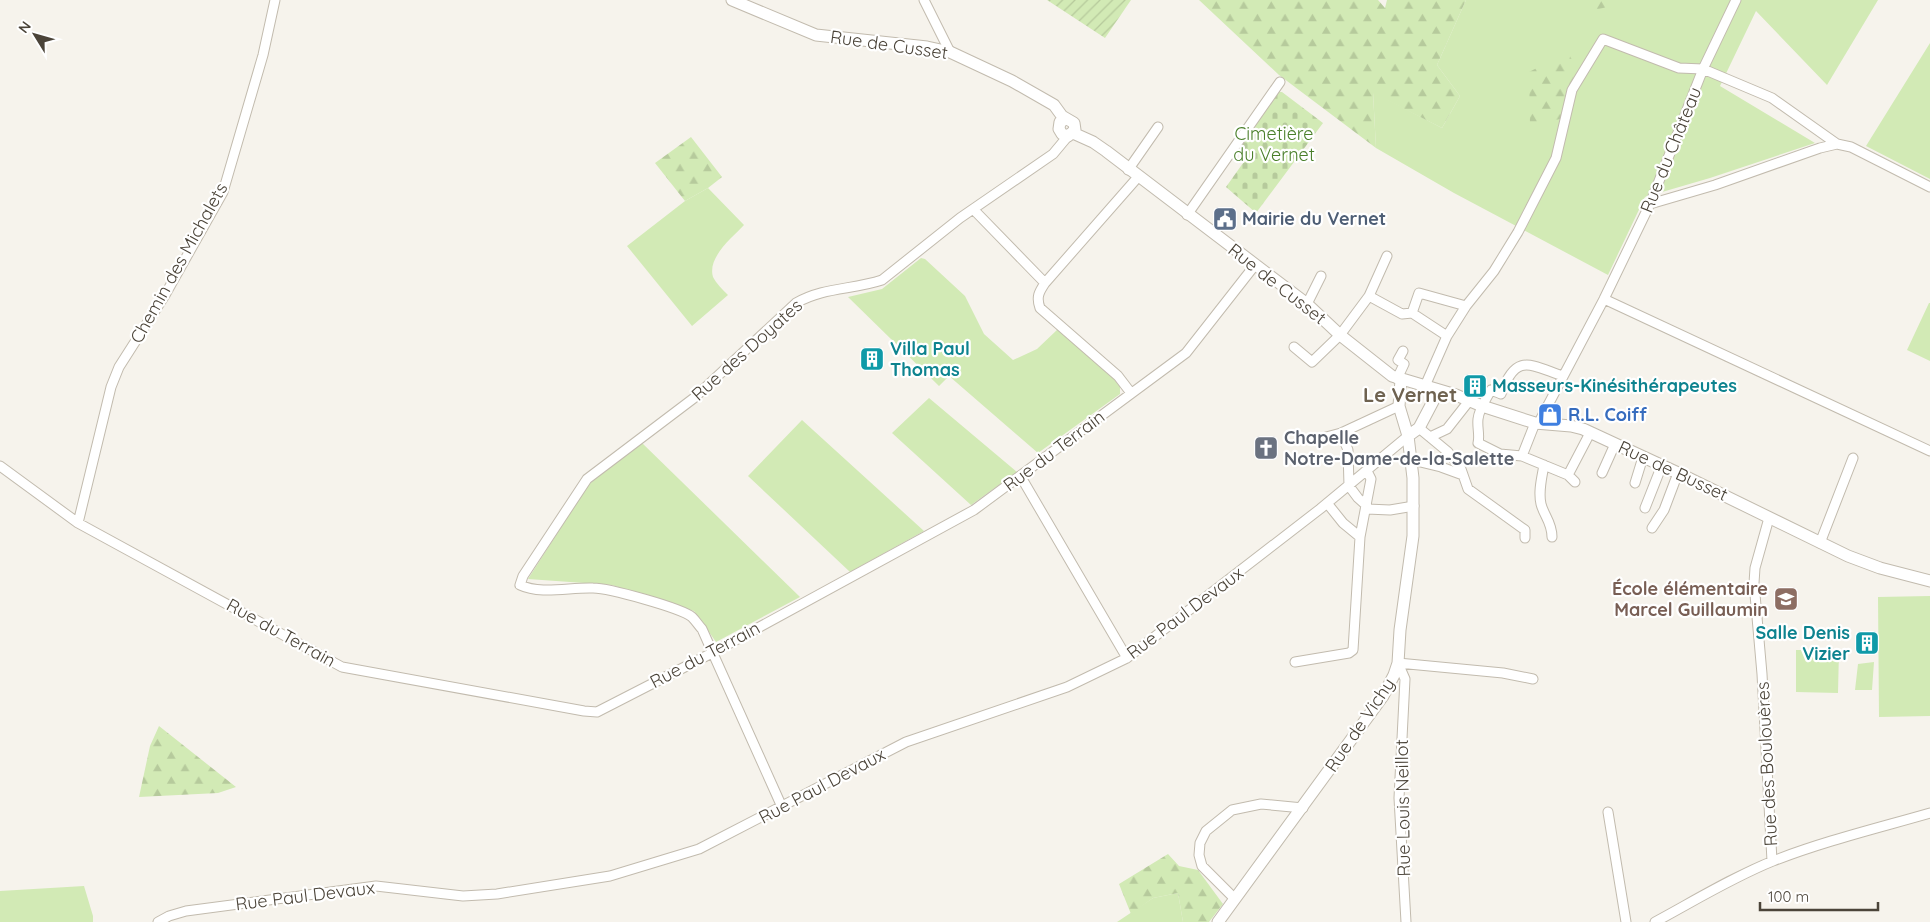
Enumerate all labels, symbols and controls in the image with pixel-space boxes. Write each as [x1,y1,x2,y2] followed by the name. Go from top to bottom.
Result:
[10,10,60,60] north arrow
[14,18,35,37] text: N
[829,25,949,64] street label: Rue de Cusset
[1635,84,1706,216] street label: Rue du Château
[1233,122,1315,166] park label: Cimetière du Vernet
[125,178,232,347] street label: Chemin des Michalets
[1212,206,1238,232] public building icon: Mairie du Vernet
[1242,207,1386,230] place label: Mairie du Vernet
[1224,238,1331,329] street label: Rue de Cusset
[686,294,807,405] street label: Rue des Doyates
[890,337,970,381] place label: Villa Paul Thomas
[859,346,885,372] building icon: Villa Paul Thomas
[1462,373,1488,399] building icon: Masseurs-Kinésithérapeutes
[1492,374,1737,397] place label: Masseurs-Kinésithérapeutes
[1363,382,1457,407] district label: Le Vernet
[1537,402,1563,428] shop icon: R.L. Coiff
[1568,403,1647,426] place label: R.L. Coiff
[998,405,1109,496] street label: Rue du Terrain
[1284,426,1514,470] place label: Chapelle Notre-Dame-de-la-Salette
[1253,435,1279,461] church icon: Chapelle Notre-Dame-de-la-Salette
[1615,435,1732,506] street label: Rue de Busset
[1122,561,1248,664] street label: Rue Paul Devaux
[1612,577,1768,621] place label: École élémentaire Marcel Guillaumin
[1773,586,1799,612] school or university icon: École élémentaire Marcel Guillaumin
[223,593,340,672] street label: Rue du Terrain
[646,616,764,693] street label: Rue du Terrain
[1755,621,1850,665] place label: Salle Denis Vizier
[1854,630,1880,656] building icon: Salle Denis Vizier
[1320,673,1400,776] street label: Rue de Vichy
[1751,681,1782,847] street label: Rue des Boulouères
[1390,739,1415,877] street label: Rue Louis Neillot
[754,742,889,829] street label: Rue Paul Devaux
[234,876,376,915] street label: Rue Paul Devaux
[1760,880,1878,912] scale bar
[1768,887,1809,906] text: 100 m

